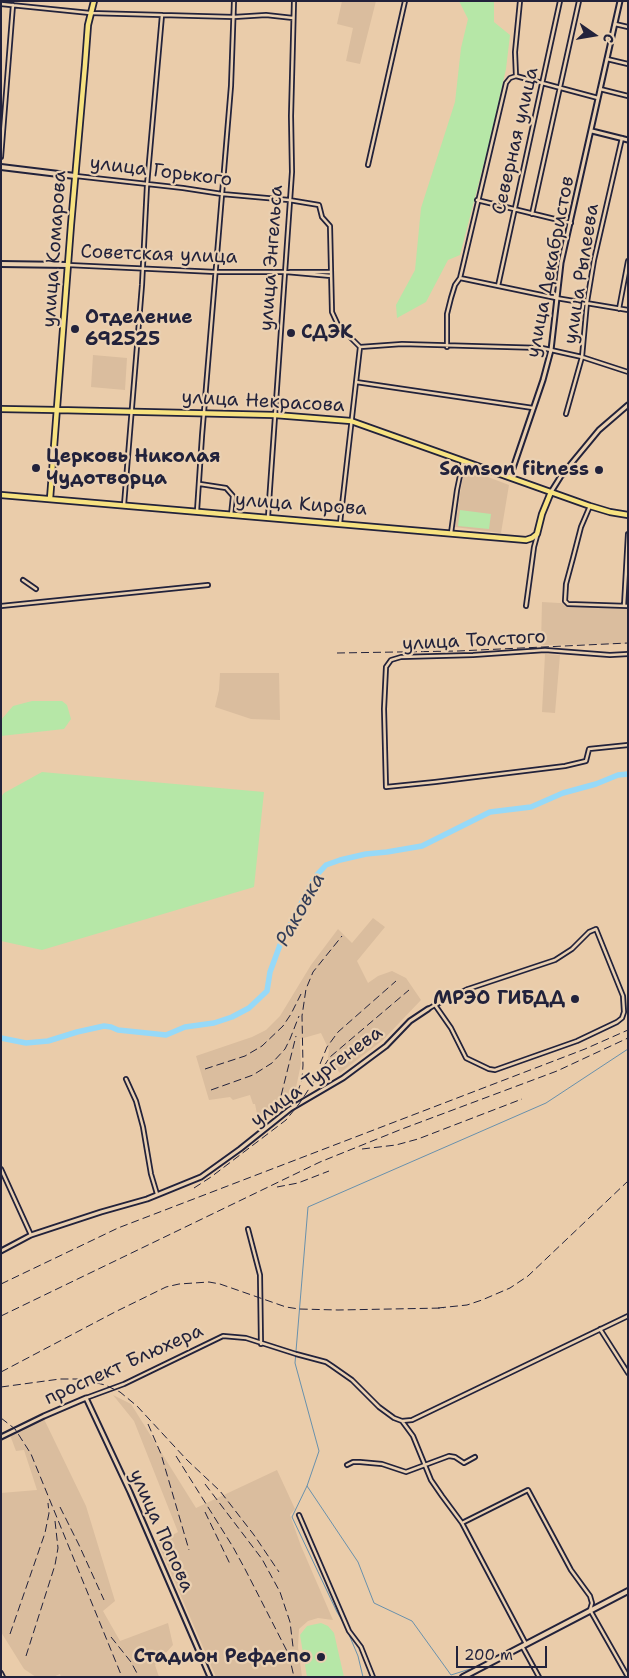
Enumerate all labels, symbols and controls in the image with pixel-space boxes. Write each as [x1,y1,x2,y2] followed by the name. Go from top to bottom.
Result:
[569,10,619,60] north arrow
[599,32,618,45] text: С
[488,65,544,217] street label: Северная улица
[88,152,234,192] street label: улица Горького
[38,170,72,328] street label: улица Комарова
[522,174,580,360] street label: улица Декабристов
[256,184,288,332] street label: улица Энгельса
[560,202,604,346] street label: улица Рылеева
[80,241,238,269] street label: Советская улица
[85,307,193,351] place label: Отделение 692525
[301,322,353,344] place label: СДЭК
[69,323,81,335] marker: Отделение 692525
[285,327,297,339] marker: СДЭК
[181,386,345,418] street label: улица Некрасова
[46,446,220,490] place label: Церковь Николая Чудотворца
[439,459,589,481] place label: Samson fitness
[30,462,42,474] marker: Церковь Николая Чудотворца
[593,464,605,476] marker: Samson fitness
[234,489,368,521] street label: улица Кирова
[402,626,546,656] street label: улица Толстого
[271,869,331,951] water label: Раковка
[433,988,565,1010] place label: МРЭО ГИБДД
[569,993,581,1005] marker: МРЭО ГИБДД
[247,1022,387,1132] street label: улица Тургенева
[41,1320,207,1410] street label: проспект Блюхера
[124,1466,198,1596] street label: улица Попова
[459,1636,550,1668] scale bar
[464,1645,513,1665] text: 200 m
[133,1646,311,1668] place label: Стадион Рефдепо
[315,1651,327,1663] marker: Стадион Рефдепо

